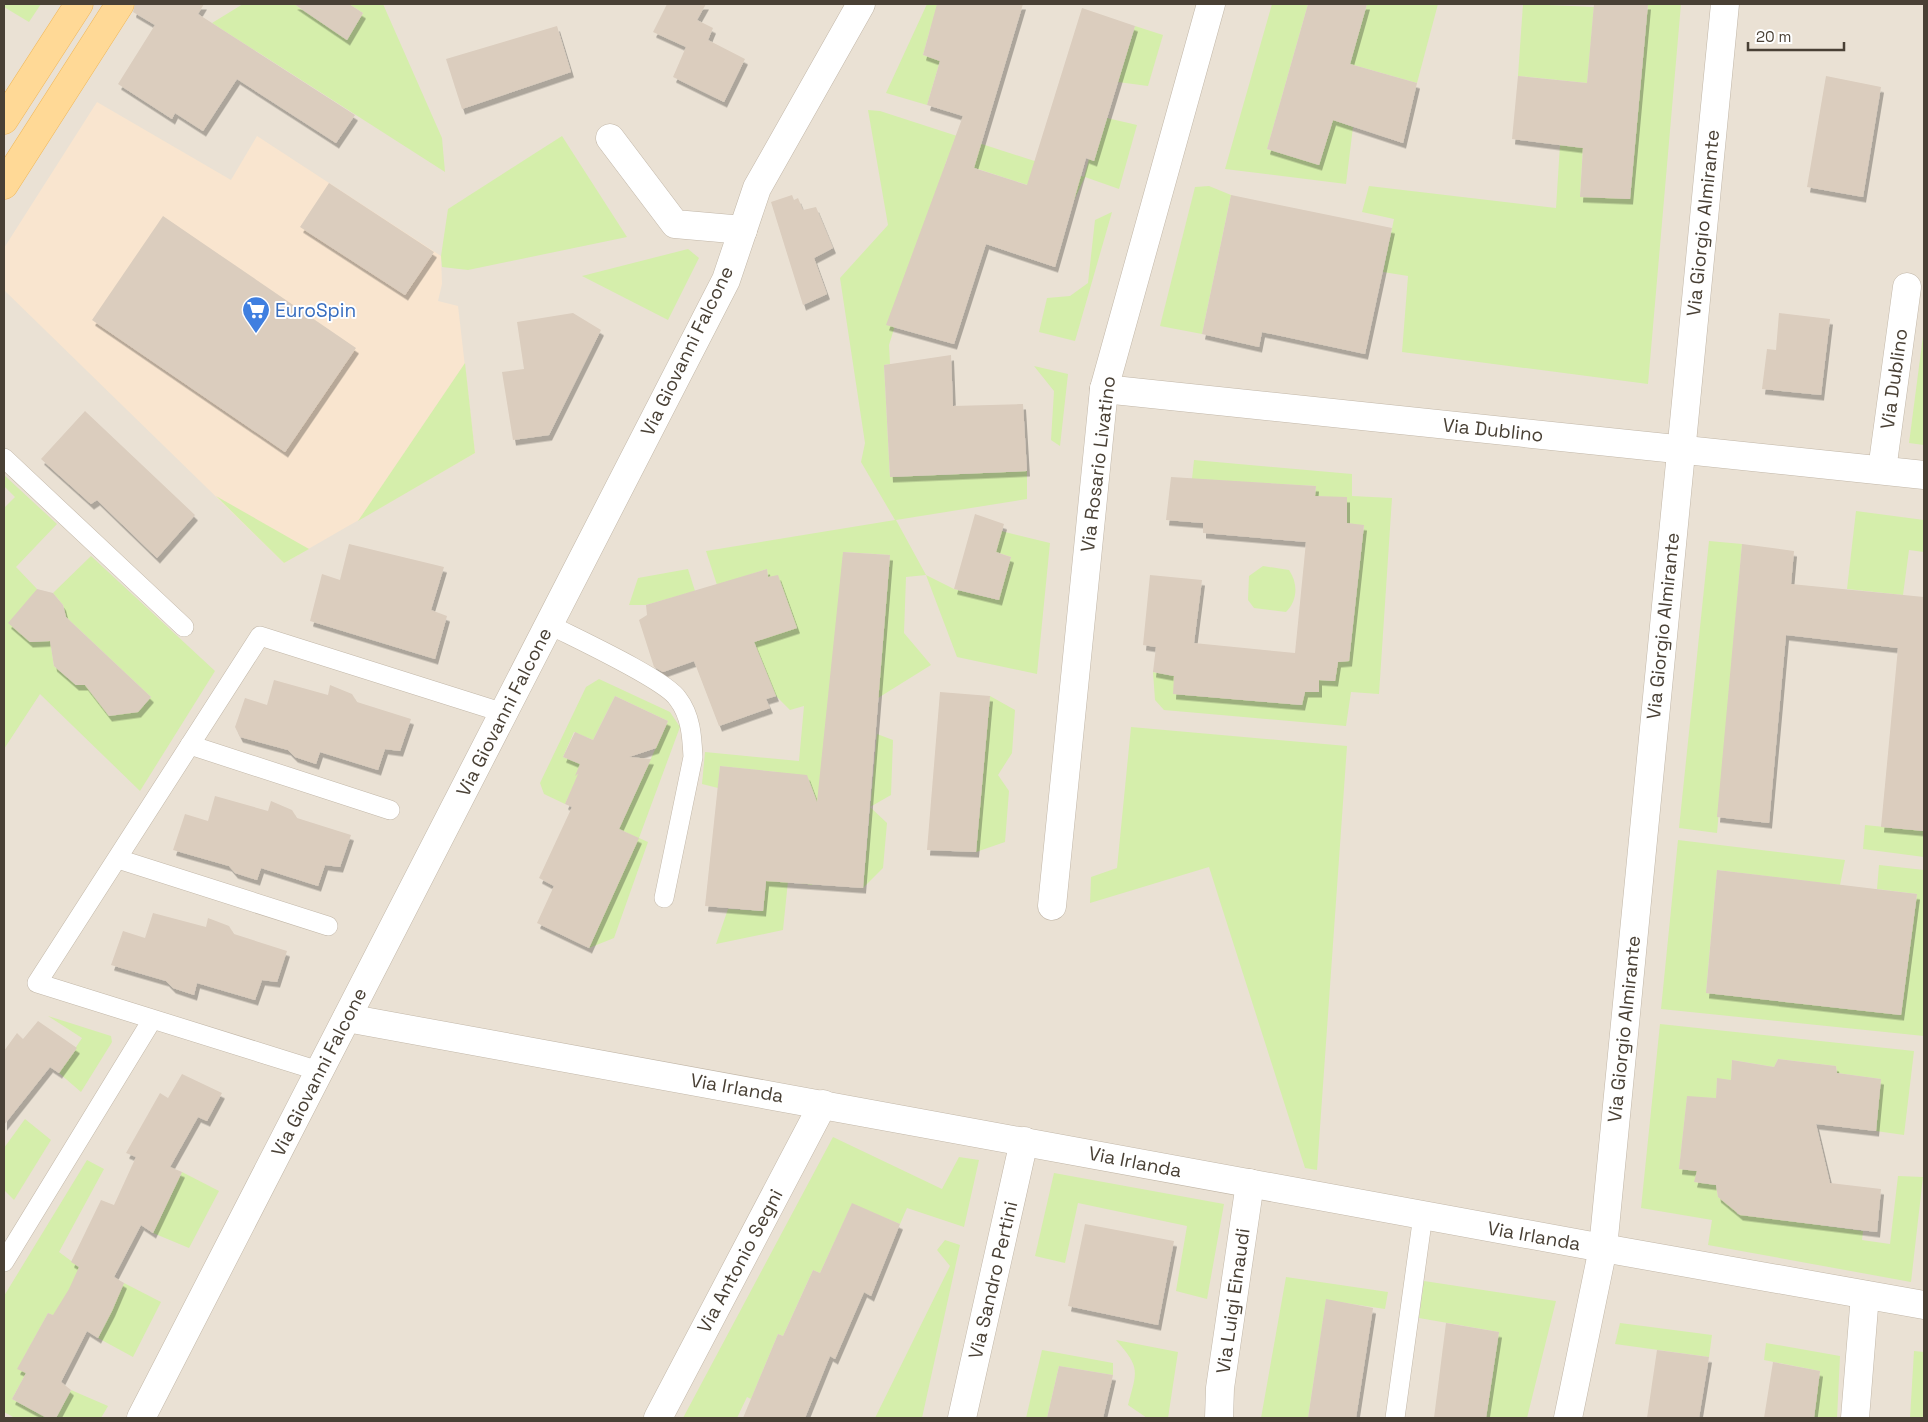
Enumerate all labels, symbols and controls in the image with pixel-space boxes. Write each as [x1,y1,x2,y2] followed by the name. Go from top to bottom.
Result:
[1748,20,1844,52] scale bar
[1756,27,1791,46] text: 20 m
[1681,128,1725,318] street label: Via Giorgio Almirante
[635,262,739,440] street label: Via Giovanni Falcone
[241,295,271,334] supermarket icon: EuroSpin
[275,298,356,323] place label: EuroSpin
[1875,327,1913,431] street label: Via Dublino
[1075,374,1121,554] street label: Via Rosario Livatino
[1441,412,1545,448] street label: Via Dublino
[1641,531,1685,721] street label: Via Giorgio Almirante
[451,623,557,801] street label: Via Giovanni Falcone
[1602,934,1646,1124] street label: Via Giorgio Almirante
[266,983,372,1161] street label: Via Giovanni Falcone
[688,1067,786,1109] street label: Via Irlanda
[1086,1141,1184,1183] street label: Via Irlanda
[691,1185,789,1337] street label: Via Antonio Segni
[963,1199,1023,1361] street label: Via Sandro Pertini
[1485,1215,1583,1257] street label: Via Irlanda
[1210,1227,1256,1375] street label: Via Luigi Einaudi

